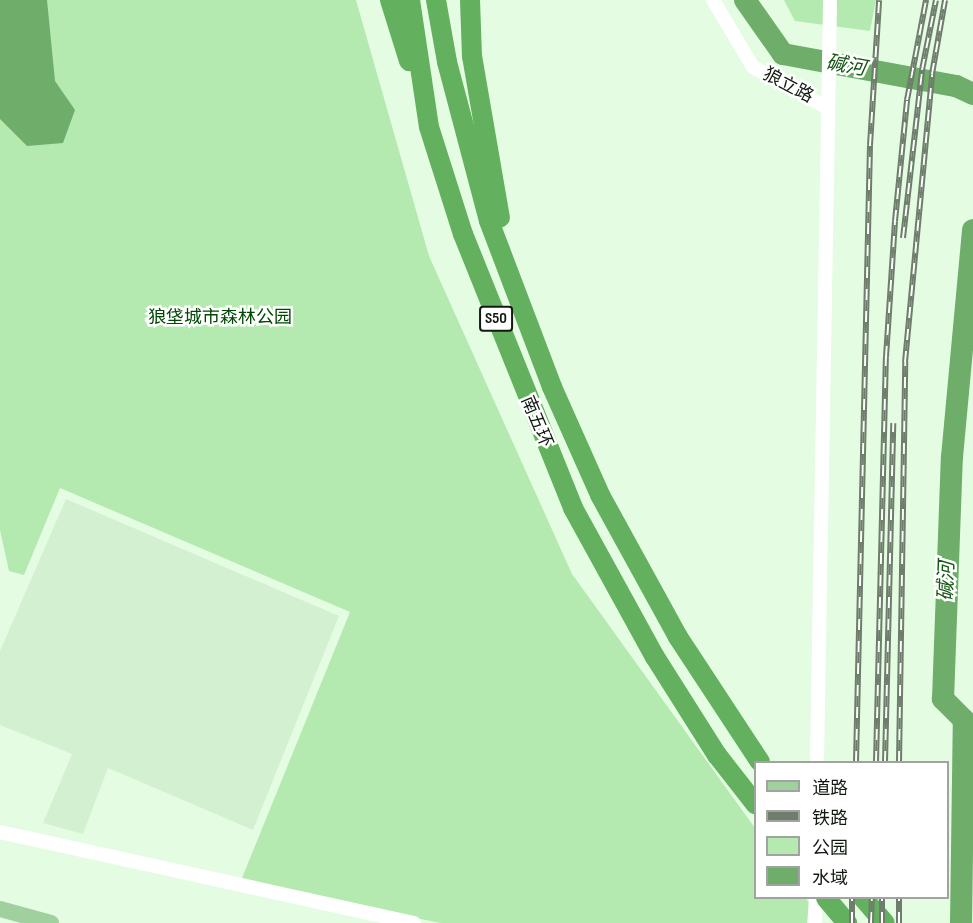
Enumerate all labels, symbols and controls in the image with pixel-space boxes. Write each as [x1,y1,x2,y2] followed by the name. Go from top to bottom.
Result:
[824,51,868,81] water label: 碱河
[759,64,817,108] street label: 狼立路
[478,306,514,332] road number: S50
[148,307,292,329] park label: 狼垡城市森林公园
[516,393,556,451] street label: 南五环
[934,561,960,601] water label: 碱河
[754,761,949,899] legend
[812,778,848,799] text: 道路
[812,808,848,829] text: 铁路
[812,838,848,859] text: 公园
[812,868,848,889] text: 水域

